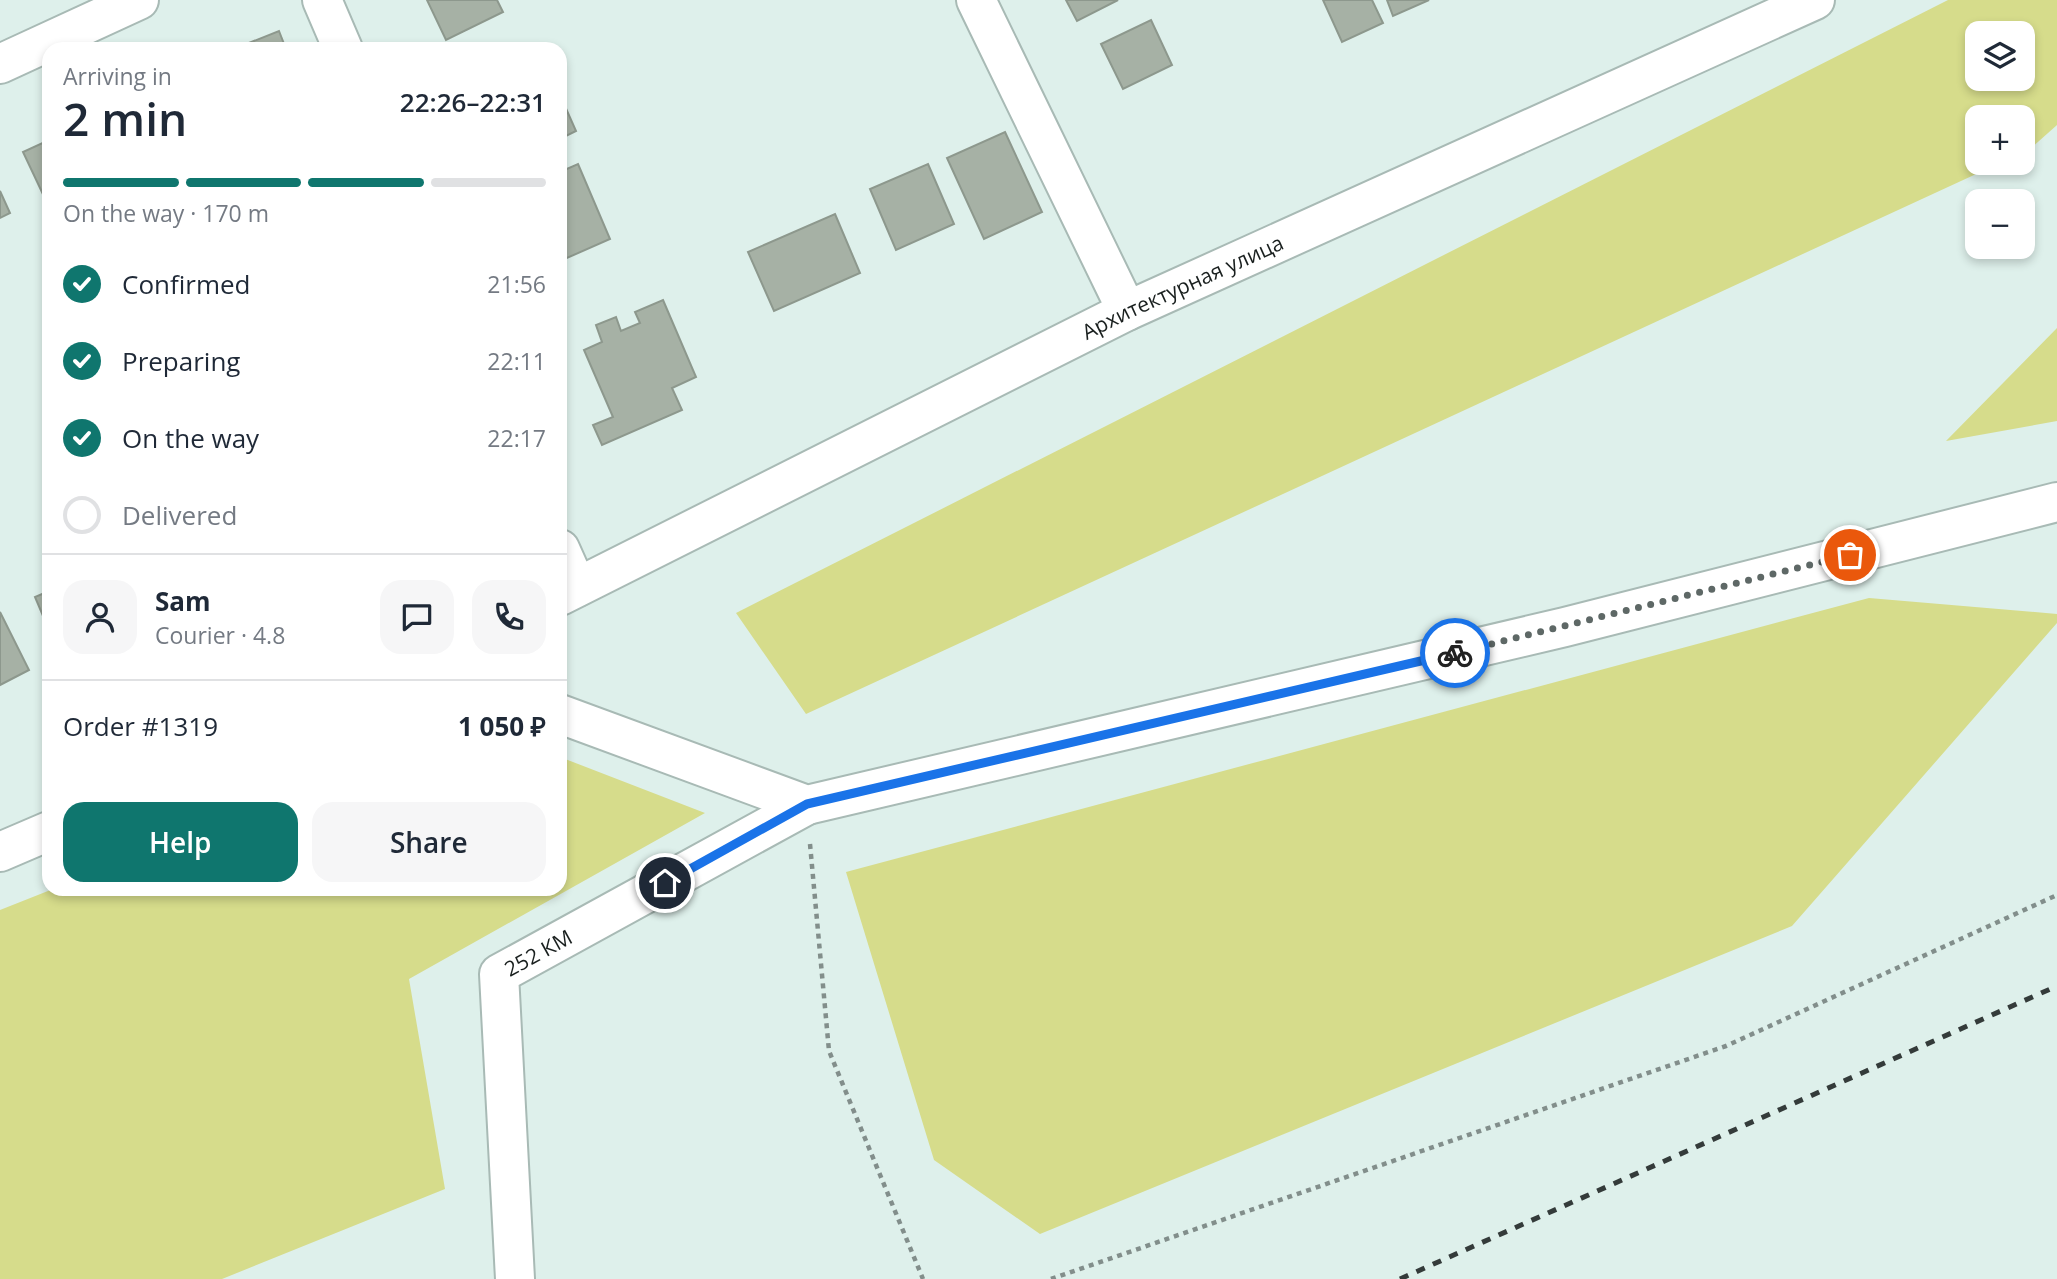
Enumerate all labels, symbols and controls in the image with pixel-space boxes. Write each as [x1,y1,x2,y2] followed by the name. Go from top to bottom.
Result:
[1965,21,2035,259] map controls
[1965,21,2035,91] button: layers
[63,60,172,92] text: Arriving in
[400,84,546,120] text: 22:26–22:31
[63,87,187,149] text: 2 min
[1965,105,2035,175] button: +
[1965,189,2035,259] button: −
[63,197,269,229] text: On the way · 170 m
[1077,228,1288,346] street label: Архитектурная улица
[63,265,101,303] icon: check
[122,266,250,302] text: Confirmed
[487,268,546,300] text: 21:56
[63,342,101,380] icon: check
[122,343,240,379] text: Preparing
[487,345,546,377] text: 22:11
[63,419,101,457] icon: check
[122,420,259,456] text: On the way
[487,422,546,454] text: 22:17
[122,497,237,533] text: Delivered
[1820,525,1880,585] pin
[1831,536,1869,574] icon: bag
[63,580,137,654] button: person
[380,580,454,654] button: chat
[472,580,546,654] button: phone
[155,583,211,619] text: Sam
[1420,618,1490,688] courier
[155,619,285,651] text: Courier · 4.8
[1436,634,1474,672] icon: bike
[63,708,218,744] text: Order #1319
[458,708,546,744] text: 1 050 ₽
[63,802,298,882] button: Help
[312,802,546,882] button: Share
[635,853,695,913] pin
[646,864,684,902] icon: home
[499,923,577,982] street label: 252 КМ

